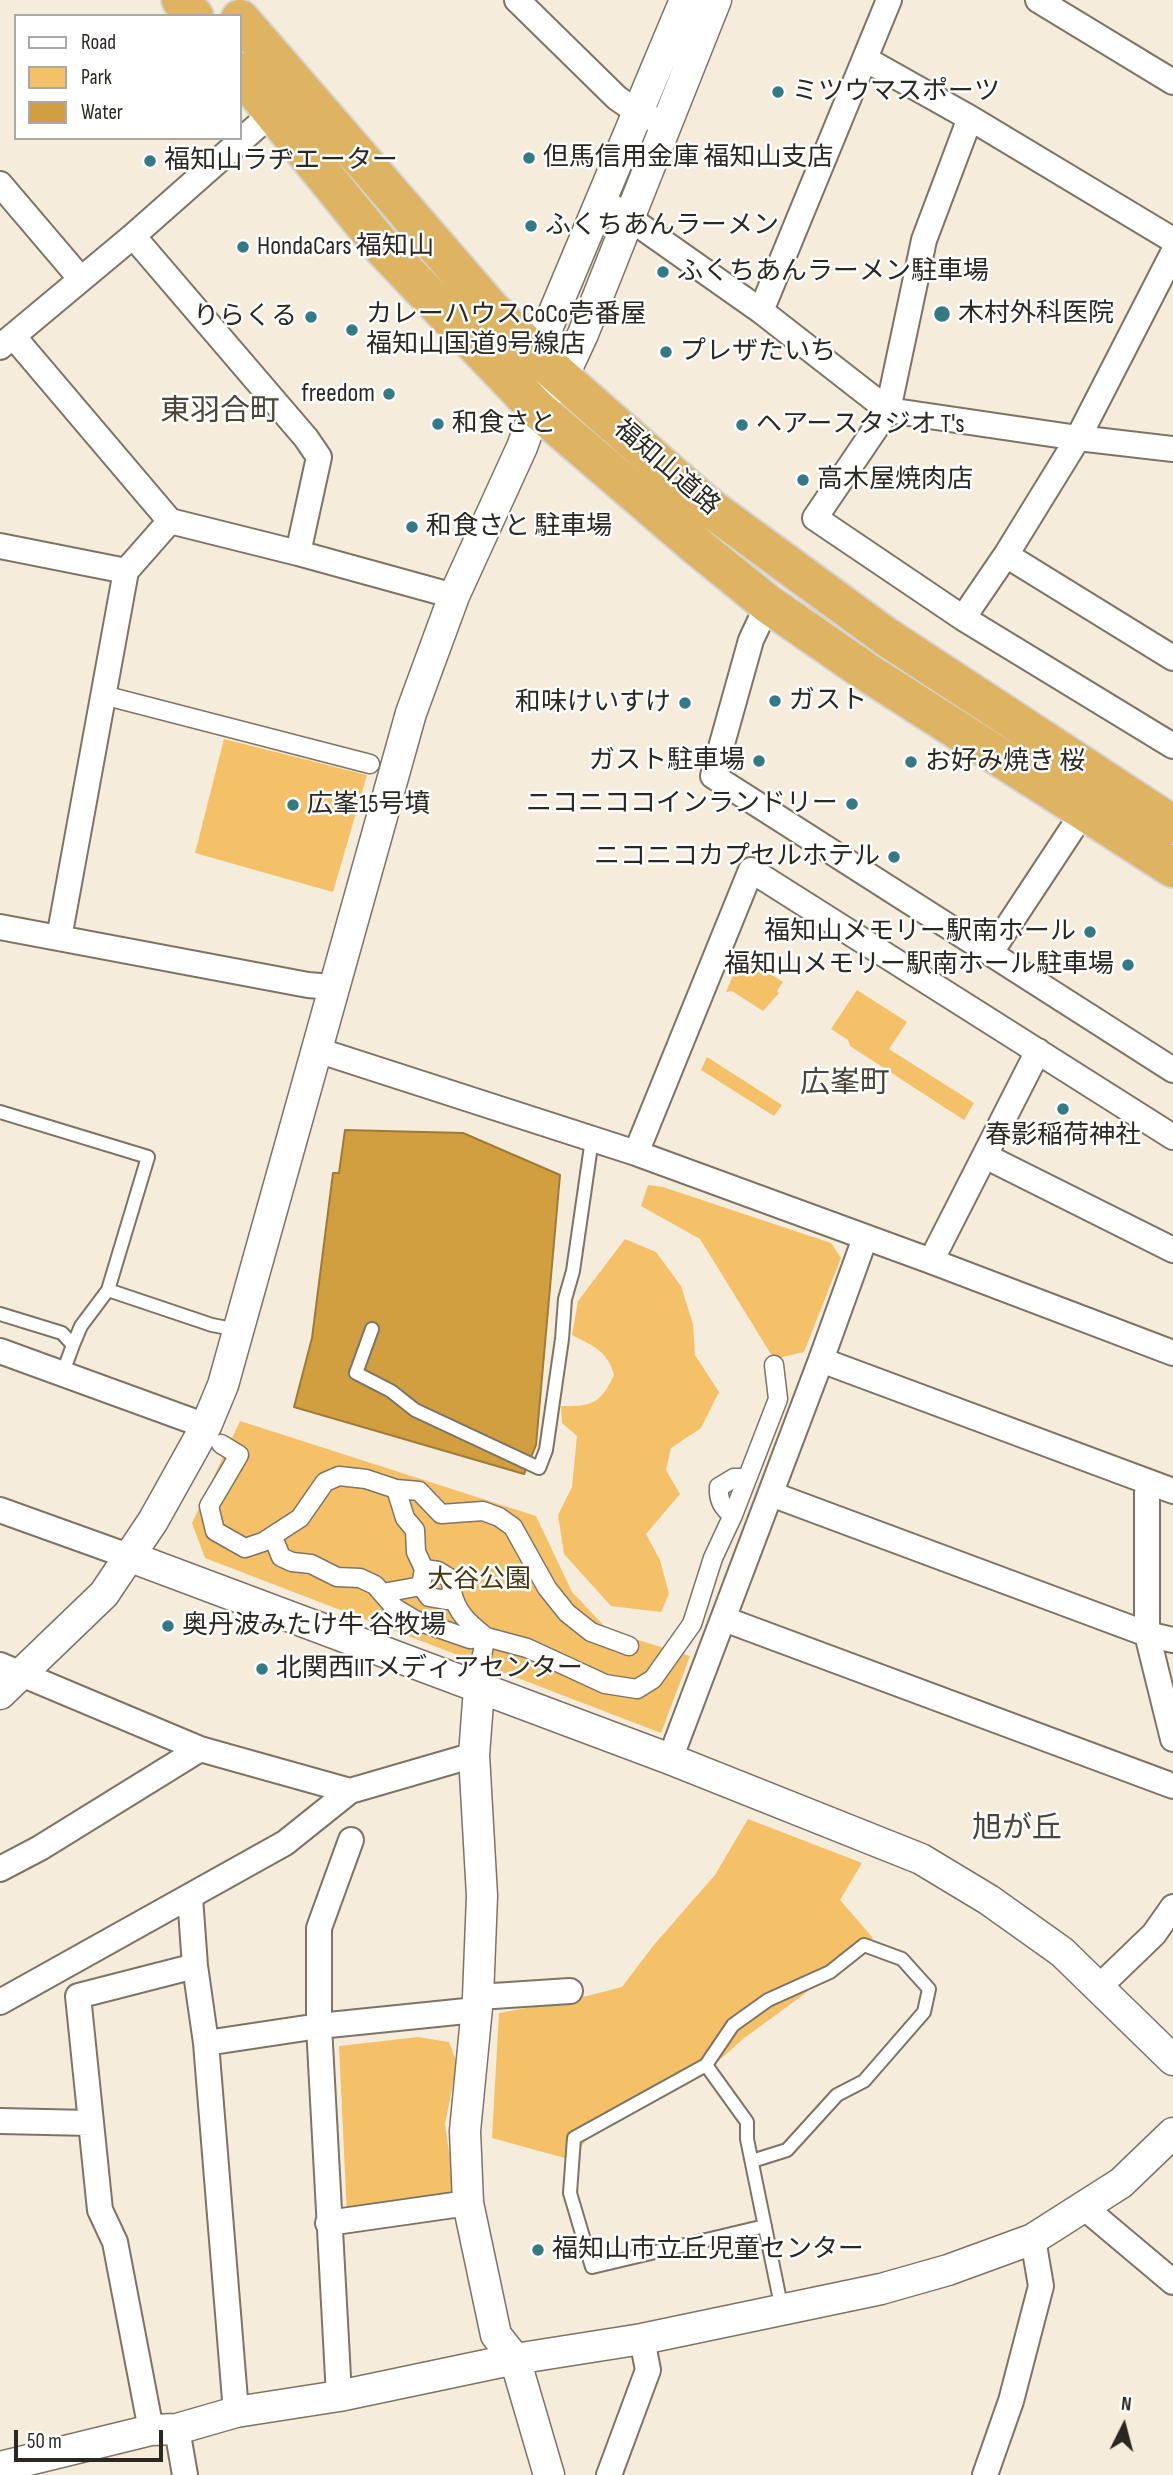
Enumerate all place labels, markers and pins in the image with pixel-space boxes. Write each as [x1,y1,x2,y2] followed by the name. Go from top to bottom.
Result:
[792,76,1000,108] place label: ミツウマスポーツ
[770,84,786,100] marker: ミツウマスポーツ
[543,142,833,174] place label: 但馬信用金庫 福知山支店
[164,145,398,177] place label: 福知山ラヂエーター
[521,150,537,166] marker: 但馬信用金庫 福知山支店
[142,153,158,169] marker: 福知山ラヂエーター
[545,210,779,242] place label: ふくちあんラーメン
[523,218,539,234] marker: ふくちあんラーメン
[257,231,434,263] place label: HondaCars 福知山
[235,239,251,255] marker: HondaCars 福知山
[677,256,989,288] place label: ふくちあんラーメン駐車場
[655,264,671,280] marker: ふくちあんラーメン駐車場
[958,298,1114,330] place label: 木村外科医院
[366,299,646,360] place label: カレーハウスCoCo壱番屋 福知山国道9号線店
[193,301,297,333] place label: りらくる
[932,304,952,324] marker: 木村外科医院
[303,309,319,325] marker: りらくる
[344,322,360,338] marker: カレーハウスCoCo壱番屋 福知山国道9号線店
[680,336,836,368] place label: プレザたいち
[658,344,674,360] marker: プレザたいち
[301,378,375,410] place label: freedom
[381,386,397,402] marker: freedom
[452,408,556,440] place label: 和食さと
[756,409,965,441] place label: ヘアースタジオ T's
[430,416,446,432] marker: 和食さと
[734,417,750,433] marker: ヘアースタジオ T's
[817,464,973,496] place label: 高木屋焼肉店
[795,472,811,488] marker: 高木屋焼肉店
[426,511,612,543] place label: 和食さと 駐車場
[404,519,420,535] marker: 和食さと 駐車場
[789,685,867,717] place label: ガスト
[515,687,671,719] place label: 和味けいすけ
[767,693,783,709] marker: ガスト
[677,695,693,711] marker: 和味けいすけ
[589,745,745,777] place label: ガスト駐車場
[925,746,1085,778] place label: お好み焼き 桜
[751,753,767,769] marker: ガスト駐車場
[903,754,919,770] marker: お好み焼き 桜
[526,788,838,820] place label: ニコニココインランドリー
[307,789,431,821] place label: 広峯15号墳
[844,796,860,812] marker: ニコニココインランドリー
[285,797,301,813] marker: 広峯15号墳
[594,841,880,873] place label: ニコニコカプセルホテル
[886,849,902,865] marker: ニコニコカプセルホテル
[764,916,1076,948] place label: 福知山メモリー駅南ホール
[1082,924,1098,940] marker: 福知山メモリー駅南ホール
[724,949,1114,981] place label: 福知山メモリー駅南ホール駐車場
[1120,957,1136,973] marker: 福知山メモリー駅南ホール駐車場
[1055,1101,1071,1117] marker: 春影稲荷神社
[985,1120,1141,1152] place label: 春影稲荷神社
[182,1610,446,1642] place label: 奥丹波みたけ牛 谷牧場
[160,1618,176,1634] marker: 奥丹波みたけ牛 谷牧場
[276,1653,583,1685] place label: 北関西IITメディアセンター
[254,1661,270,1677] marker: 北関西IITメディアセンター
[552,2234,864,2266] place label: 福知山市立丘児童センター
[530,2242,546,2258] marker: 福知山市立丘児童センター

